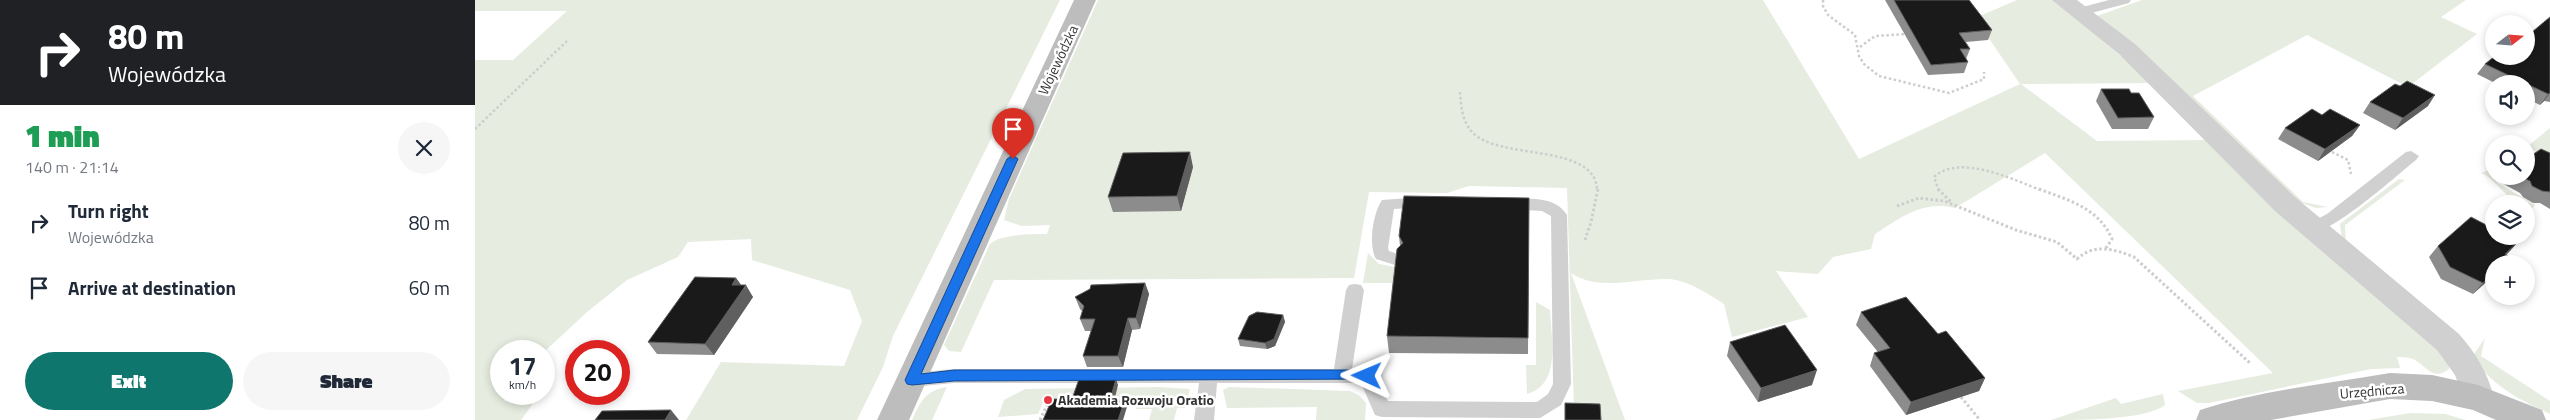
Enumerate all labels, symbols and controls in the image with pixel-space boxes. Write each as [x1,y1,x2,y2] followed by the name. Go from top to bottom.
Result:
[108,9,184,63] text: 80 m
[2485,15,2535,65] north arrow
[2485,15,2535,305] map controls
[25,20,90,85] icon: right
[1032,21,1083,98] street label: Wojewódzka
[108,57,226,91] text: Wojewódzka
[2485,75,2535,125] button: sound
[992,108,1034,159] pin
[25,113,100,159] text: 1 min
[999,115,1027,143] icon: arrive
[398,122,450,174] button: close
[2485,135,2535,185] button: search
[25,155,119,179] text: 140 m · 21:14
[2485,195,2535,245] button: layers
[68,196,149,225] text: Turn right
[409,208,450,237] text: 80 m
[25,209,53,237] icon: right
[68,225,154,249] text: Wojewódzka
[2485,255,2535,305] button: +
[68,273,236,302] text: Arrive at destination
[409,273,450,302] text: 60 m
[25,274,53,302] icon: arrive
[565,340,630,405] speed limit sign: 20
[508,347,537,385] text: 17
[1340,349,1392,401] position arrow
[25,352,233,410] button: Exit
[243,352,450,410] button: Share
[509,375,536,394] text: km/h
[2339,377,2405,404] street label: Urzędnicza
[1058,389,1214,410] place label: Akademia Rozwoju Oratio
[1042,394,1054,406] marker: Akademia Rozwoju Oratio

